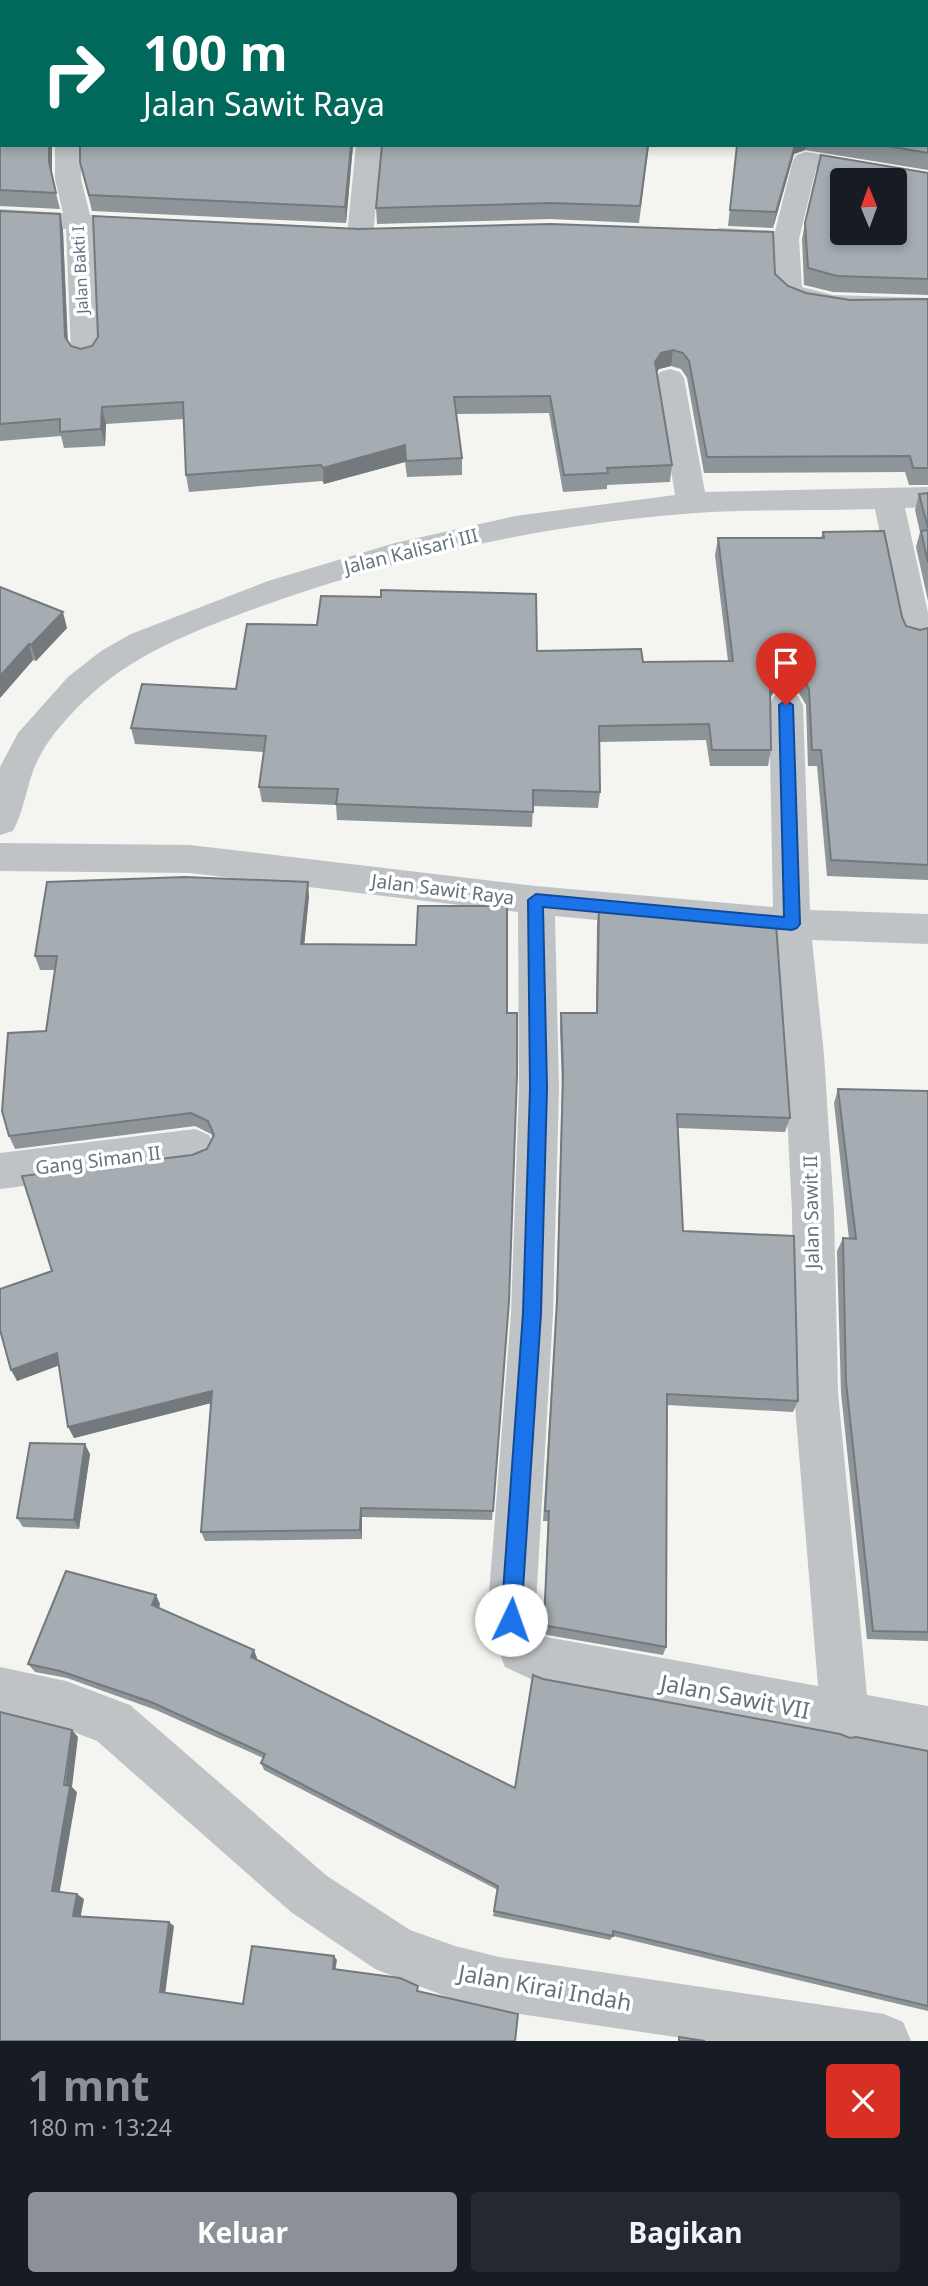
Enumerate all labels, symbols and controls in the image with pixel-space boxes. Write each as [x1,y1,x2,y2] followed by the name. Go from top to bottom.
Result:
[143,19,288,85] text: 100 m
[28,28,119,119] icon: right
[143,82,385,125] text: Jalan Sawit Raya
[830,168,906,245] north arrow
[830,168,907,245] map controls
[67,226,93,316] street label: Jalan Bakti I
[339,522,481,581] street label: Jalan Kalisari III
[756,633,816,705] pin
[767,644,805,682] icon: arrive
[368,867,516,911] street label: Jalan Sawit Raya
[34,1139,162,1181] street label: Gang Siman II
[797,1155,825,1271] street label: Jalan Sawit II
[474,1583,548,1657] position arrow
[656,1665,813,1726] street label: Jalan Sawit VII
[454,1956,634,2018] street label: Jalan Kirai Indah
[28,2056,149,2113] text: 1 mnt
[826,2064,900,2138] button: close
[28,2111,172,2143] text: 180 m · 13:24
[28,2192,457,2272] button: Keluar
[471,2192,900,2272] button: Bagikan

